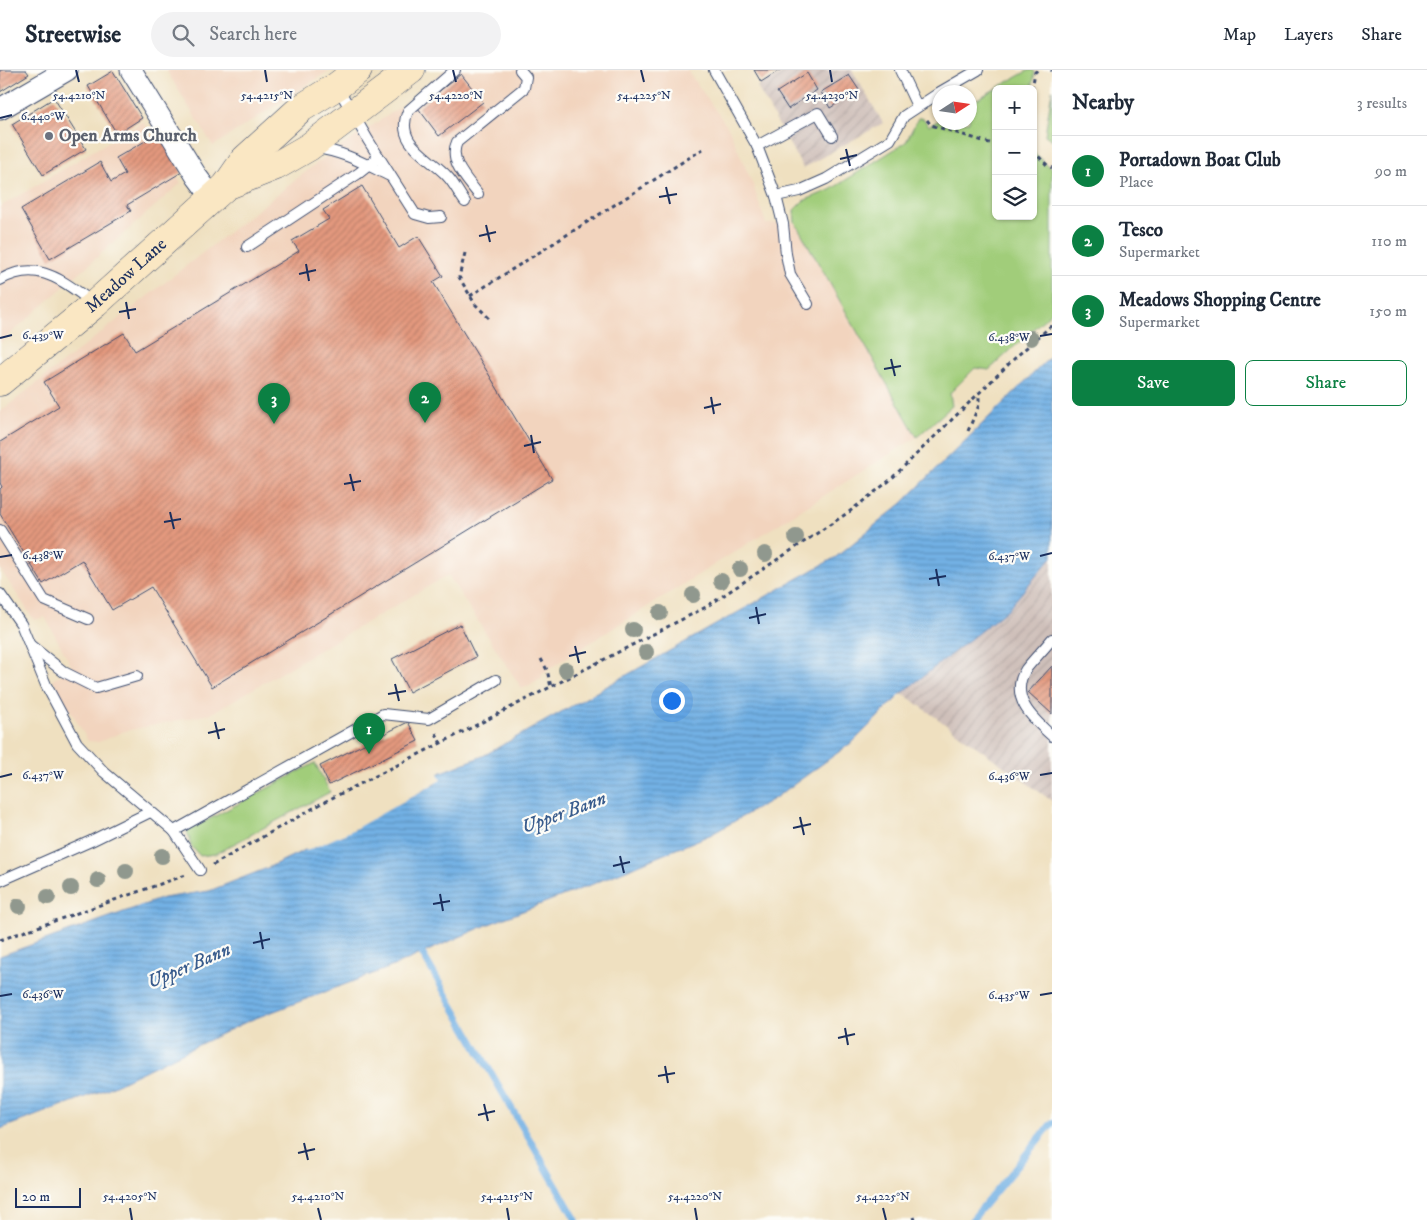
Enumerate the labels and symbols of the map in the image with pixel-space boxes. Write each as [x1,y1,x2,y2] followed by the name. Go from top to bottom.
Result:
[932,85,977,130] north arrow
[53,88,106,103] text: 54.4210°N
[241,88,293,103] text: 54.4215°N
[429,88,483,103] text: 54.4220°N
[617,88,671,103] text: 54.4225°N
[806,88,859,103] text: 54.4230°N
[21,109,66,124] text: 6.440°W
[59,125,197,147] place label: Open Arms Church
[43,130,55,142] marker: Open Arms Church
[81,234,171,318] street label: Meadow Lane
[22,328,65,343] text: 6.439°W
[988,330,1031,345] text: 6.438°W
[409,382,441,423] pin: 2
[258,383,290,424] pin: 3
[22,548,65,563] text: 6.438°W
[988,549,1031,564] text: 6.437°W
[659,688,685,714] your location
[353,713,385,754] pin: 1
[22,768,65,783] text: 6.437°W
[988,769,1031,784] text: 6.436°W
[519,787,610,840] water label: Upper Bann
[144,938,235,995] water label: Upper Bann
[22,987,65,1002] text: 6.436°W
[988,988,1031,1003] text: 6.435°W
[15,1185,81,1208] scale bar
[103,1189,157,1204] text: 54.4205°N
[292,1189,345,1204] text: 54.4210°N
[481,1189,533,1204] text: 54.4215°N
[668,1189,722,1204] text: 54.4220°N
[856,1189,910,1204] text: 54.4225°N

